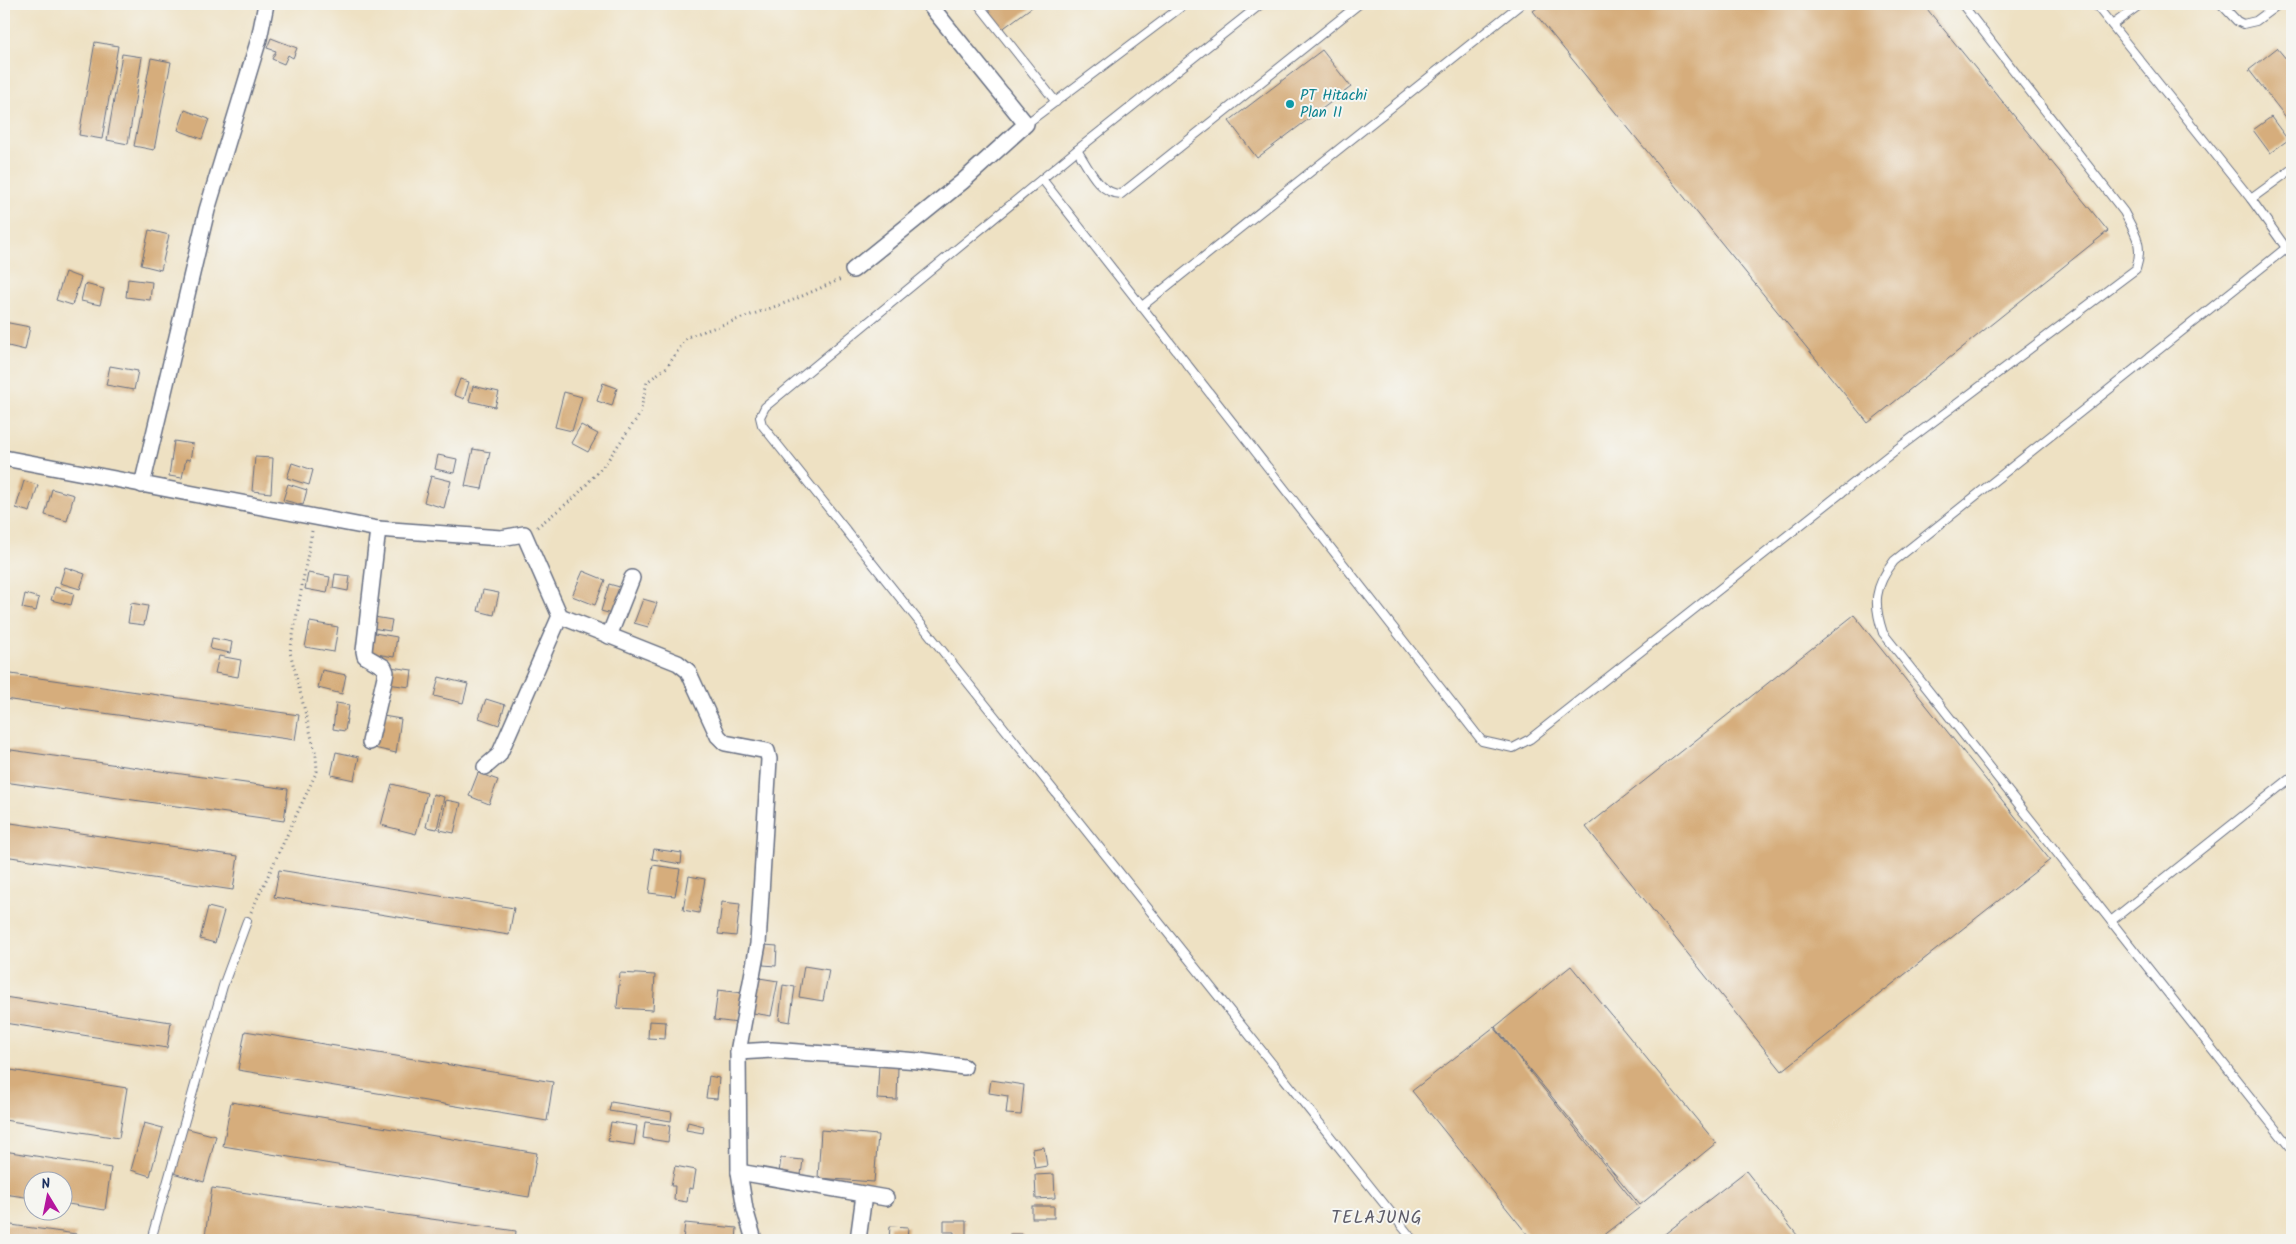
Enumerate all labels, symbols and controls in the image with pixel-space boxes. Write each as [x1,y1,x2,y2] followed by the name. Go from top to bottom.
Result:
[1300,84,1368,125] place label: PT Hitachi Plan II
[1284,98,1296,110] marker: PT Hitachi Plan II
[22,1172,72,1222] north arrow
[40,1173,52,1196] text: N
[1331,1204,1423,1233] district label: TELAJUNG

